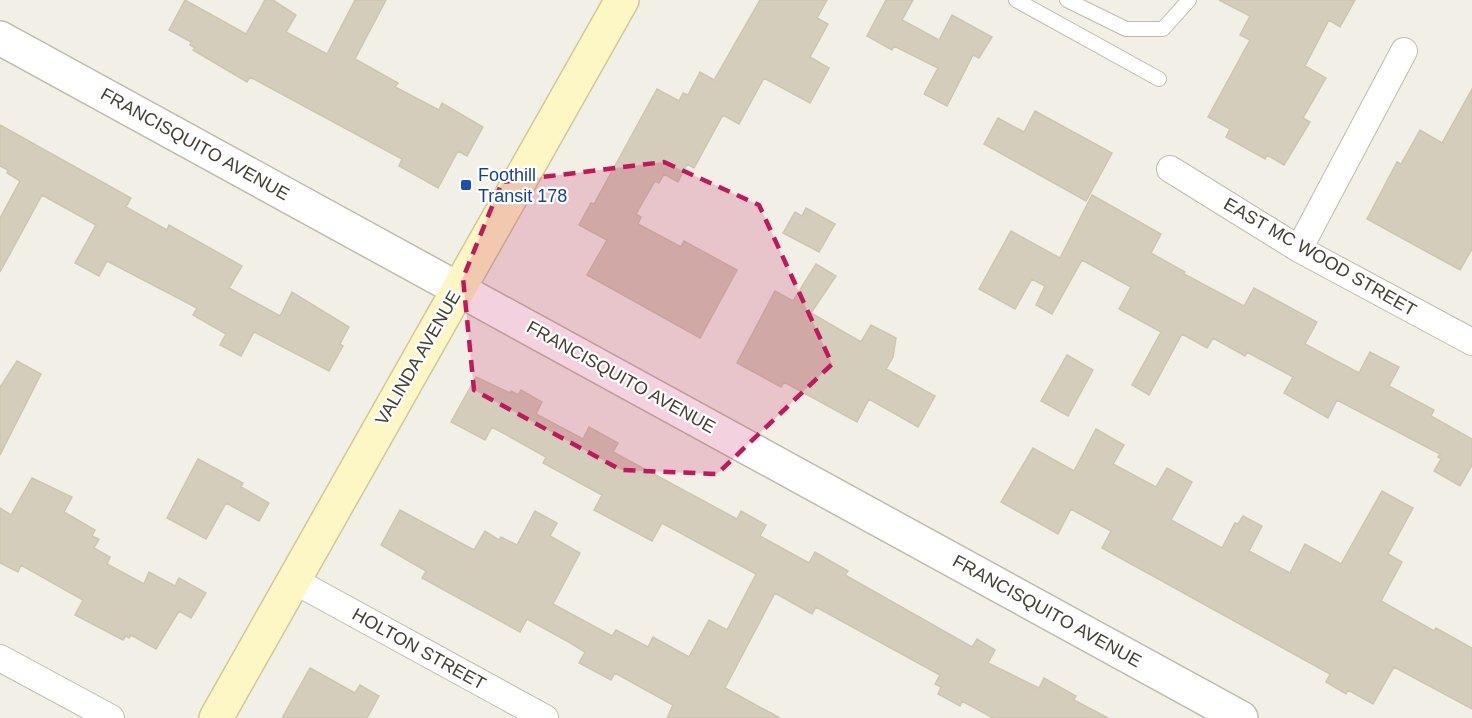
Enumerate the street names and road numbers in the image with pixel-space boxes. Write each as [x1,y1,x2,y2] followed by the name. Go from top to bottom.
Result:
[97,84,293,204] street label: FRANCISQUITO AVENUE
[1220,194,1420,320] street label: EAST MC WOOD STREET
[371,287,465,429] street label: VALINDA AVENUE
[523,317,719,437] street label: FRANCISQUITO AVENUE
[949,551,1145,671] street label: FRANCISQUITO AVENUE
[349,604,489,694] street label: HOLTON STREET

